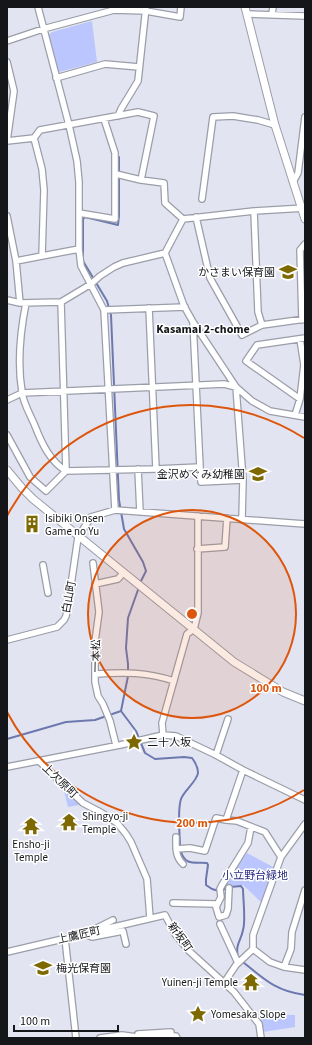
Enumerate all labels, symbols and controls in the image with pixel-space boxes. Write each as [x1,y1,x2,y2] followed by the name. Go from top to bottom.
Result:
[278,262,298,282] school or university icon: かさまい保育園
[198,265,275,280] place label: かさまい保育園
[156,321,250,338] district label: Kasamai 2-chome
[248,464,268,484] school or university icon: 金沢めぐみ幼稚園
[157,467,245,482] place label: 金沢めぐみ幼稚園
[45,511,104,539] place label: Isibiki Onsen Game no Yu
[22,514,42,534] building icon: Isibiki Onsen Game no Yu
[59,579,79,615] street label: 白山町
[185,607,199,621] centre of rings
[88,639,104,673] street label: 一本松
[250,680,282,697] text: 100 m
[124,732,144,752] place icon: 二十人坂
[147,735,191,750] place label: 二十人坂
[39,760,81,802] street label: 上欠原町
[82,809,128,837] place label: Shingyo-ji Temple
[59,812,79,832] temple icon: Shingyo-ji Temple
[176,815,208,832] text: 200 m
[21,816,41,836] temple icon: Ensho-ji Temple
[12,837,50,865] place label: Ensho-ji Temple
[222,868,288,883] park label: 小立野台緑地
[164,919,196,955] street label: 新坂町
[56,923,102,947] street label: 上鷹匠町
[33,958,53,978] school or university icon: 梅光保育園
[56,961,111,976] place label: 梅光保育園
[241,972,261,992] temple icon: Yuinen-ji Temple
[161,975,239,990] place label: Yuinen-ji Temple
[188,1004,208,1024] place icon: Yomesaka Slope
[14,1007,118,1033] scale bar
[210,1007,286,1022] place label: Yomesaka Slope
[20,1013,50,1030] text: 100 m

